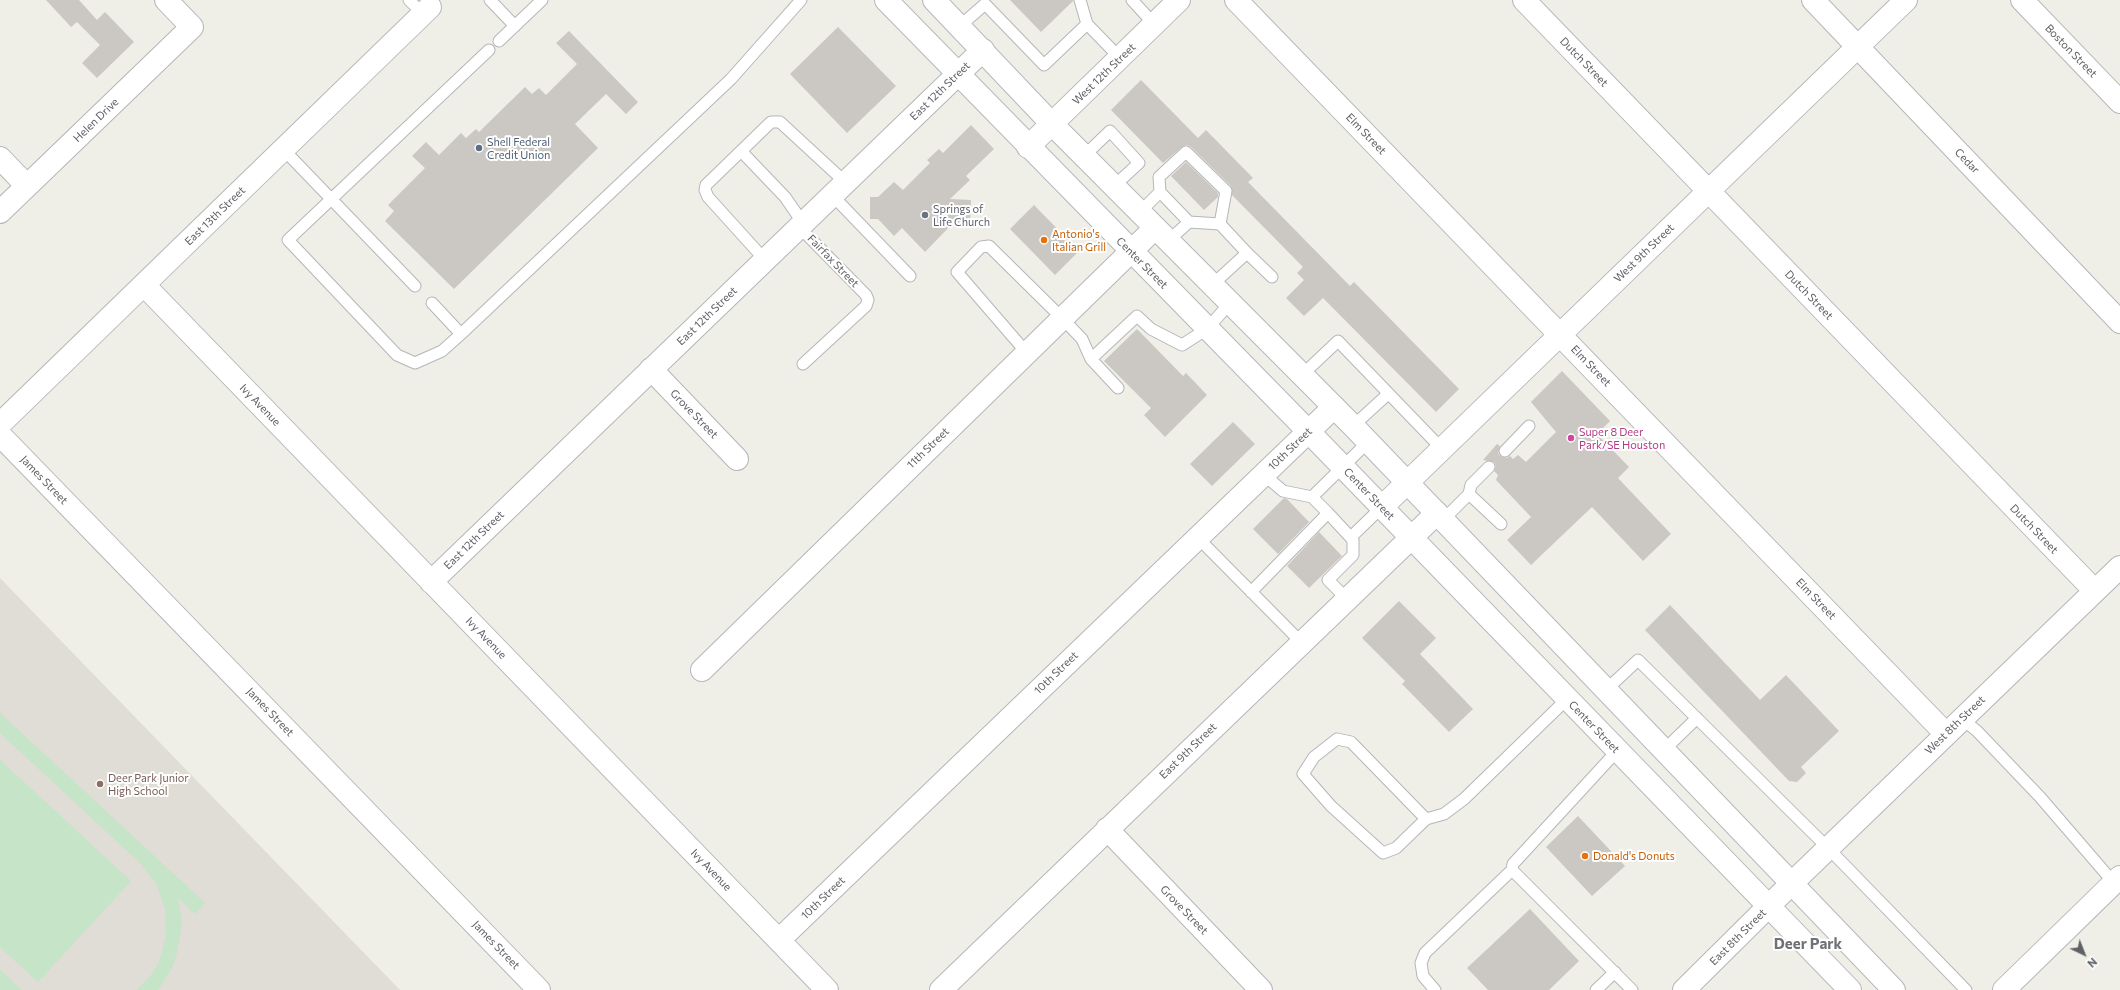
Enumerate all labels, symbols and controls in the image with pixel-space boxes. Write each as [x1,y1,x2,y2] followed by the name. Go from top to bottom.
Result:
[2042,22,2100,80] street label: Boston Street
[1557,35,1611,89] street label: Dutch Street
[1070,41,1138,107] street label: West 12th Street
[907,59,973,123] street label: East 12th Street
[71,95,121,145] street label: Helen Drive
[1343,111,1389,157] street label: Elm Street
[487,135,550,161] place label: Shell Federal Credit Union
[474,143,484,153] marker: Shell Federal Credit Union
[1952,146,1982,176] street label: Cedar
[182,184,248,248] street label: East 13th Street
[933,202,990,228] place label: Springs of Life Church
[920,210,930,220] marker: Springs of Life Church
[1611,221,1677,285] street label: West 9th Street
[1052,227,1106,253] place label: Antonio's Italian Grill
[805,232,861,290] street label: Fairfax Street
[1113,234,1171,292] street label: Center Street
[1039,235,1049,245] marker: Antonio's Italian Grill
[1782,268,1836,322] street label: Dutch Street
[674,284,740,348] street label: East 12th Street
[1568,343,1614,389] street label: Elm Street
[237,381,283,429] street label: Ivy Avenue
[667,387,721,441] street label: Grove Street
[904,425,952,471] street label: 11th Street
[1265,425,1315,473] street label: 10th Street
[1579,425,1665,451] place label: Super 8 Deer Park/SE Houston
[1566,433,1576,443] marker: Super 8 Deer Park/SE Houston
[18,453,70,507] street label: James Street
[1341,465,1397,523] street label: Center Street
[2007,502,2061,556] street label: Dutch Street
[441,508,507,572] street label: East 12th Street
[1793,576,1839,622] street label: Elm Street
[463,614,509,662] street label: Ivy Avenue
[1031,649,1081,697] street label: 10th Street
[244,685,296,739] street label: James Street
[1922,693,1988,757] street label: West 8th Street
[1566,698,1622,756] street label: Center Street
[1157,720,1219,782] street label: East 9th Street
[108,771,189,797] place label: Deer Park Junior High School
[95,779,105,789] marker: Deer Park Junior High School
[688,846,734,894] street label: Ivy Avenue
[1593,849,1675,863] place label: Donald's Donuts
[1580,851,1590,861] marker: Donald's Donuts
[798,874,848,922] street label: 10th Street
[1157,883,1211,937] street label: Grove Street
[1707,906,1769,968] street label: East 8th Street
[470,918,522,972] street label: James Street
[2064,934,2104,974] north arrow
[1774,935,1842,953] district label: Deer Park
[2085,956,2100,971] text: N

